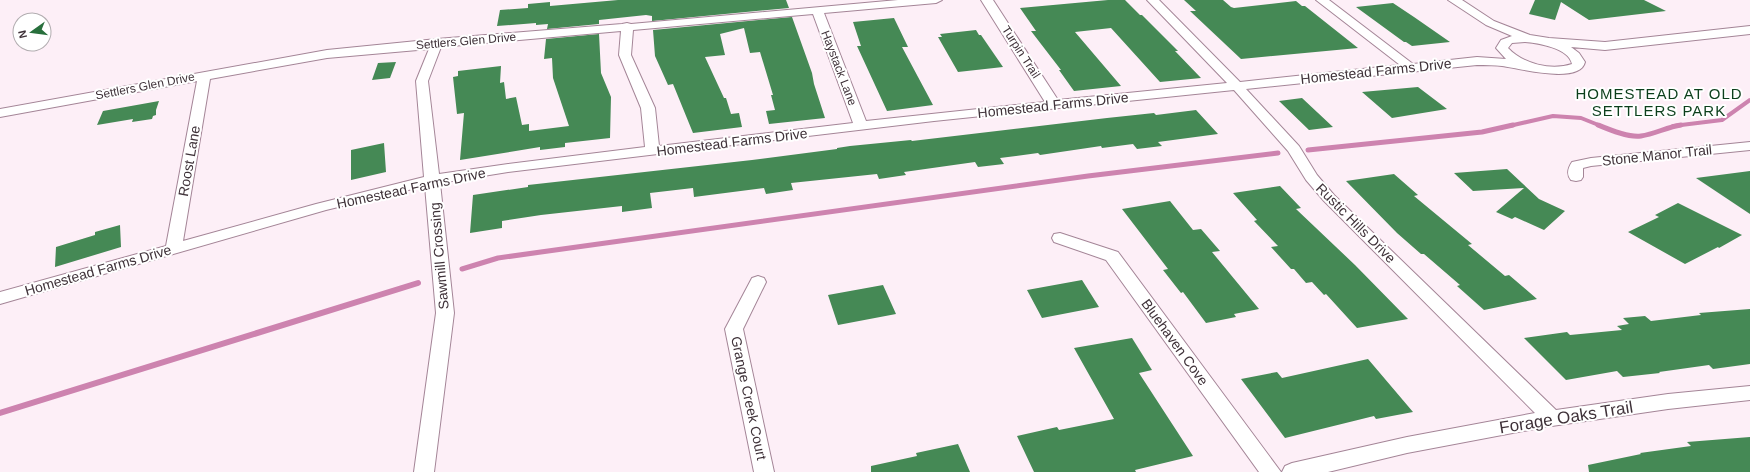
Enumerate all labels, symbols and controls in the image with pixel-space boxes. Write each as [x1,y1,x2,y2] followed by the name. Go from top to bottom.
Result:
[12,12,52,52] north arrow
[999,23,1043,81] street label: Turpin Trail
[818,28,860,108] street label: Haystack Lane
[16,29,29,40] text: N
[415,30,517,52] street label: Settlers Glen Drive
[1300,55,1452,87] street label: Homestead Farms Drive
[94,69,196,102] street label: Settlers Glen Drive
[1575,85,1743,119] district label: HOMESTEAD AT OLD SETTLERS PARK
[977,89,1129,121] street label: Homestead Farms Drive
[175,124,203,198] street label: Roost Lane
[656,125,808,159] street label: Homestead Farms Drive
[1601,141,1713,169] street label: Stone Manor Trail
[335,164,487,212] street label: Homestead Farms Drive
[1313,180,1399,266] street label: Rustic Hills Drive
[426,202,452,310] street label: Sawmill Crossing
[23,241,173,299] street label: Homestead Farms Drive
[1138,296,1212,388] street label: Bluehaven Cove
[728,335,770,461] street label: Grange Creek Court
[1498,398,1634,437] street label: Forage Oaks Trail

